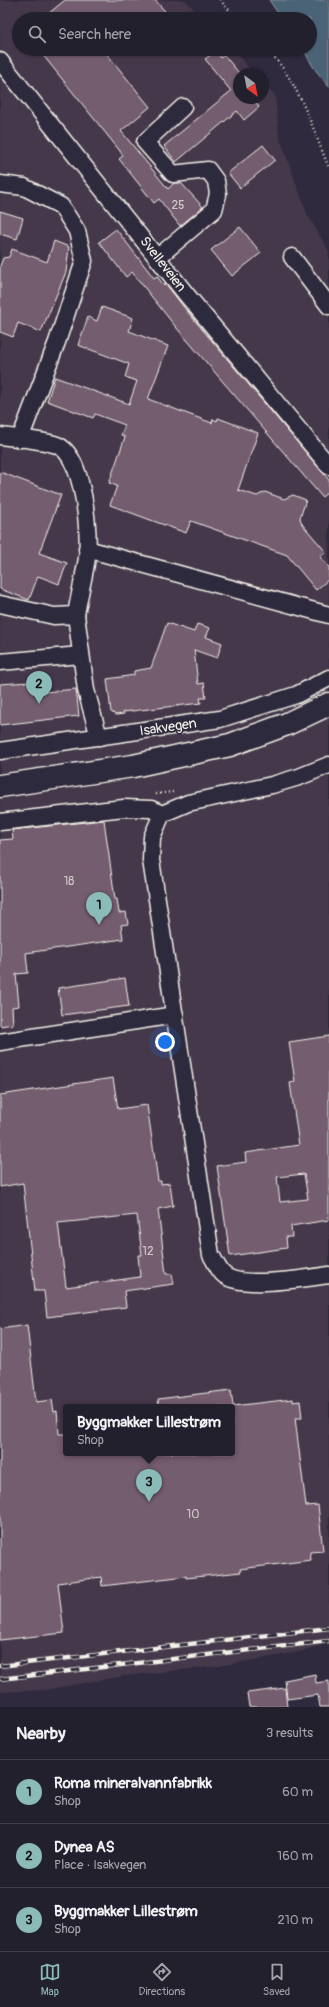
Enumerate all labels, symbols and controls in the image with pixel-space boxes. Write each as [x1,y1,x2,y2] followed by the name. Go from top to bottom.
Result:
[12,12,317,56] search box
[26,23,48,45] icon: search
[58,25,131,44] text: Search here
[233,68,269,104] north arrow
[171,198,185,213] house number: 25
[136,233,190,295] street label: Svelleveien
[26,671,52,704] pin: 2
[138,715,198,739] street label: Isakvegen
[64,874,74,889] house number: 18
[86,892,112,925] pin: 1
[155,1032,175,1052] your location
[142,1244,154,1259] house number: 12
[63,1404,235,1456] popup
[77,1413,221,1432] text: Byggmakker Lillestrøm
[77,1432,104,1448] text: Shop
[136,1469,162,1502] pin: 3
[187,1507,199,1522] house number: 10
[16,1723,65,1744] text: Nearby
[266,1725,313,1741] text: 3 results
[54,1774,212,1793] text: Roma mineralvannfabrikk
[26,1784,32,1800] text: 1
[282,1784,313,1800] text: 60 m
[54,1793,81,1809] text: Shop
[54,1838,114,1857] text: Dynea AS
[25,1848,33,1864] text: 2
[277,1848,313,1864] text: 160 m
[54,1857,146,1873] text: Place · Isakvegen
[54,1902,198,1921] text: Byggmakker Lillestrøm
[25,1912,33,1928] text: 3
[277,1912,313,1928] text: 210 m
[54,1921,81,1937] text: Shop
[39,1961,61,1998] tab: Map
[139,1961,185,1998] tab: Directions
[263,1961,290,1998] tab: Saved

